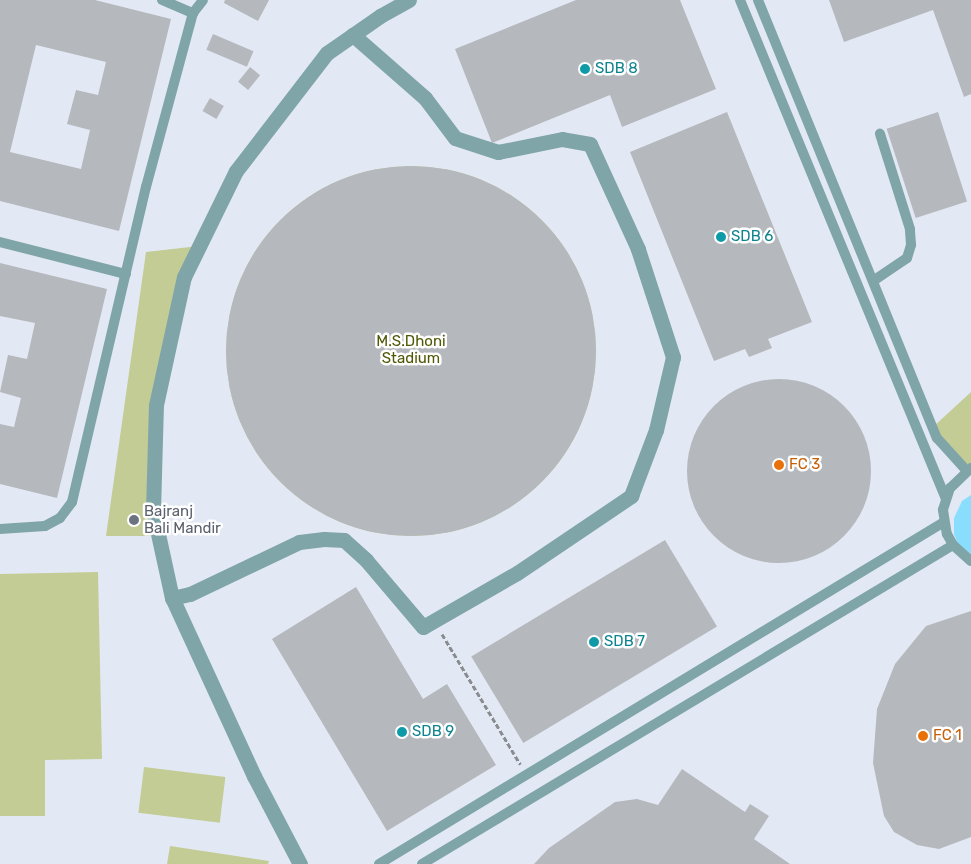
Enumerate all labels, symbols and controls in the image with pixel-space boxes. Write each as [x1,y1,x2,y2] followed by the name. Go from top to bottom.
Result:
[595,60,638,78] place label: SDB 8
[579,63,591,75] marker: SDB 8
[731,228,773,246] place label: SDB 6
[715,231,727,243] marker: SDB 6
[376,332,446,367] park label: M.S.Dhoni Stadium
[789,456,820,474] place label: FC 3
[773,459,785,471] marker: FC 3
[144,502,221,537] place label: Bajranj Bali Mandir
[128,514,140,526] marker: Bajranj Bali Mandir
[604,633,645,651] place label: SDB 7
[588,636,600,648] marker: SDB 7
[412,723,454,741] place label: SDB 9
[396,726,408,738] marker: SDB 9
[933,727,962,745] place label: FC 1
[917,730,929,742] marker: FC 1

